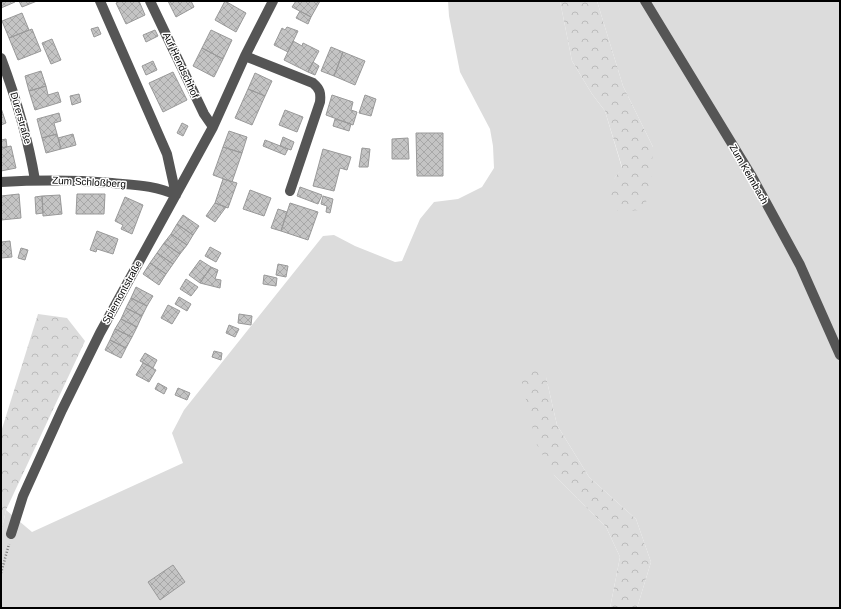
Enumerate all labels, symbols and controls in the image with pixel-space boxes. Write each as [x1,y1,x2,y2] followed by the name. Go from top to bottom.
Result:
[161,30,201,100] street label: Auf Hendschhof
[8,91,34,146] street label: Dürerstraße
[727,142,771,206] street label: Zum Keimbach
[52,175,126,189] street label: Zum Schloßberg
[100,258,144,326] street label: Spiemontstraße

